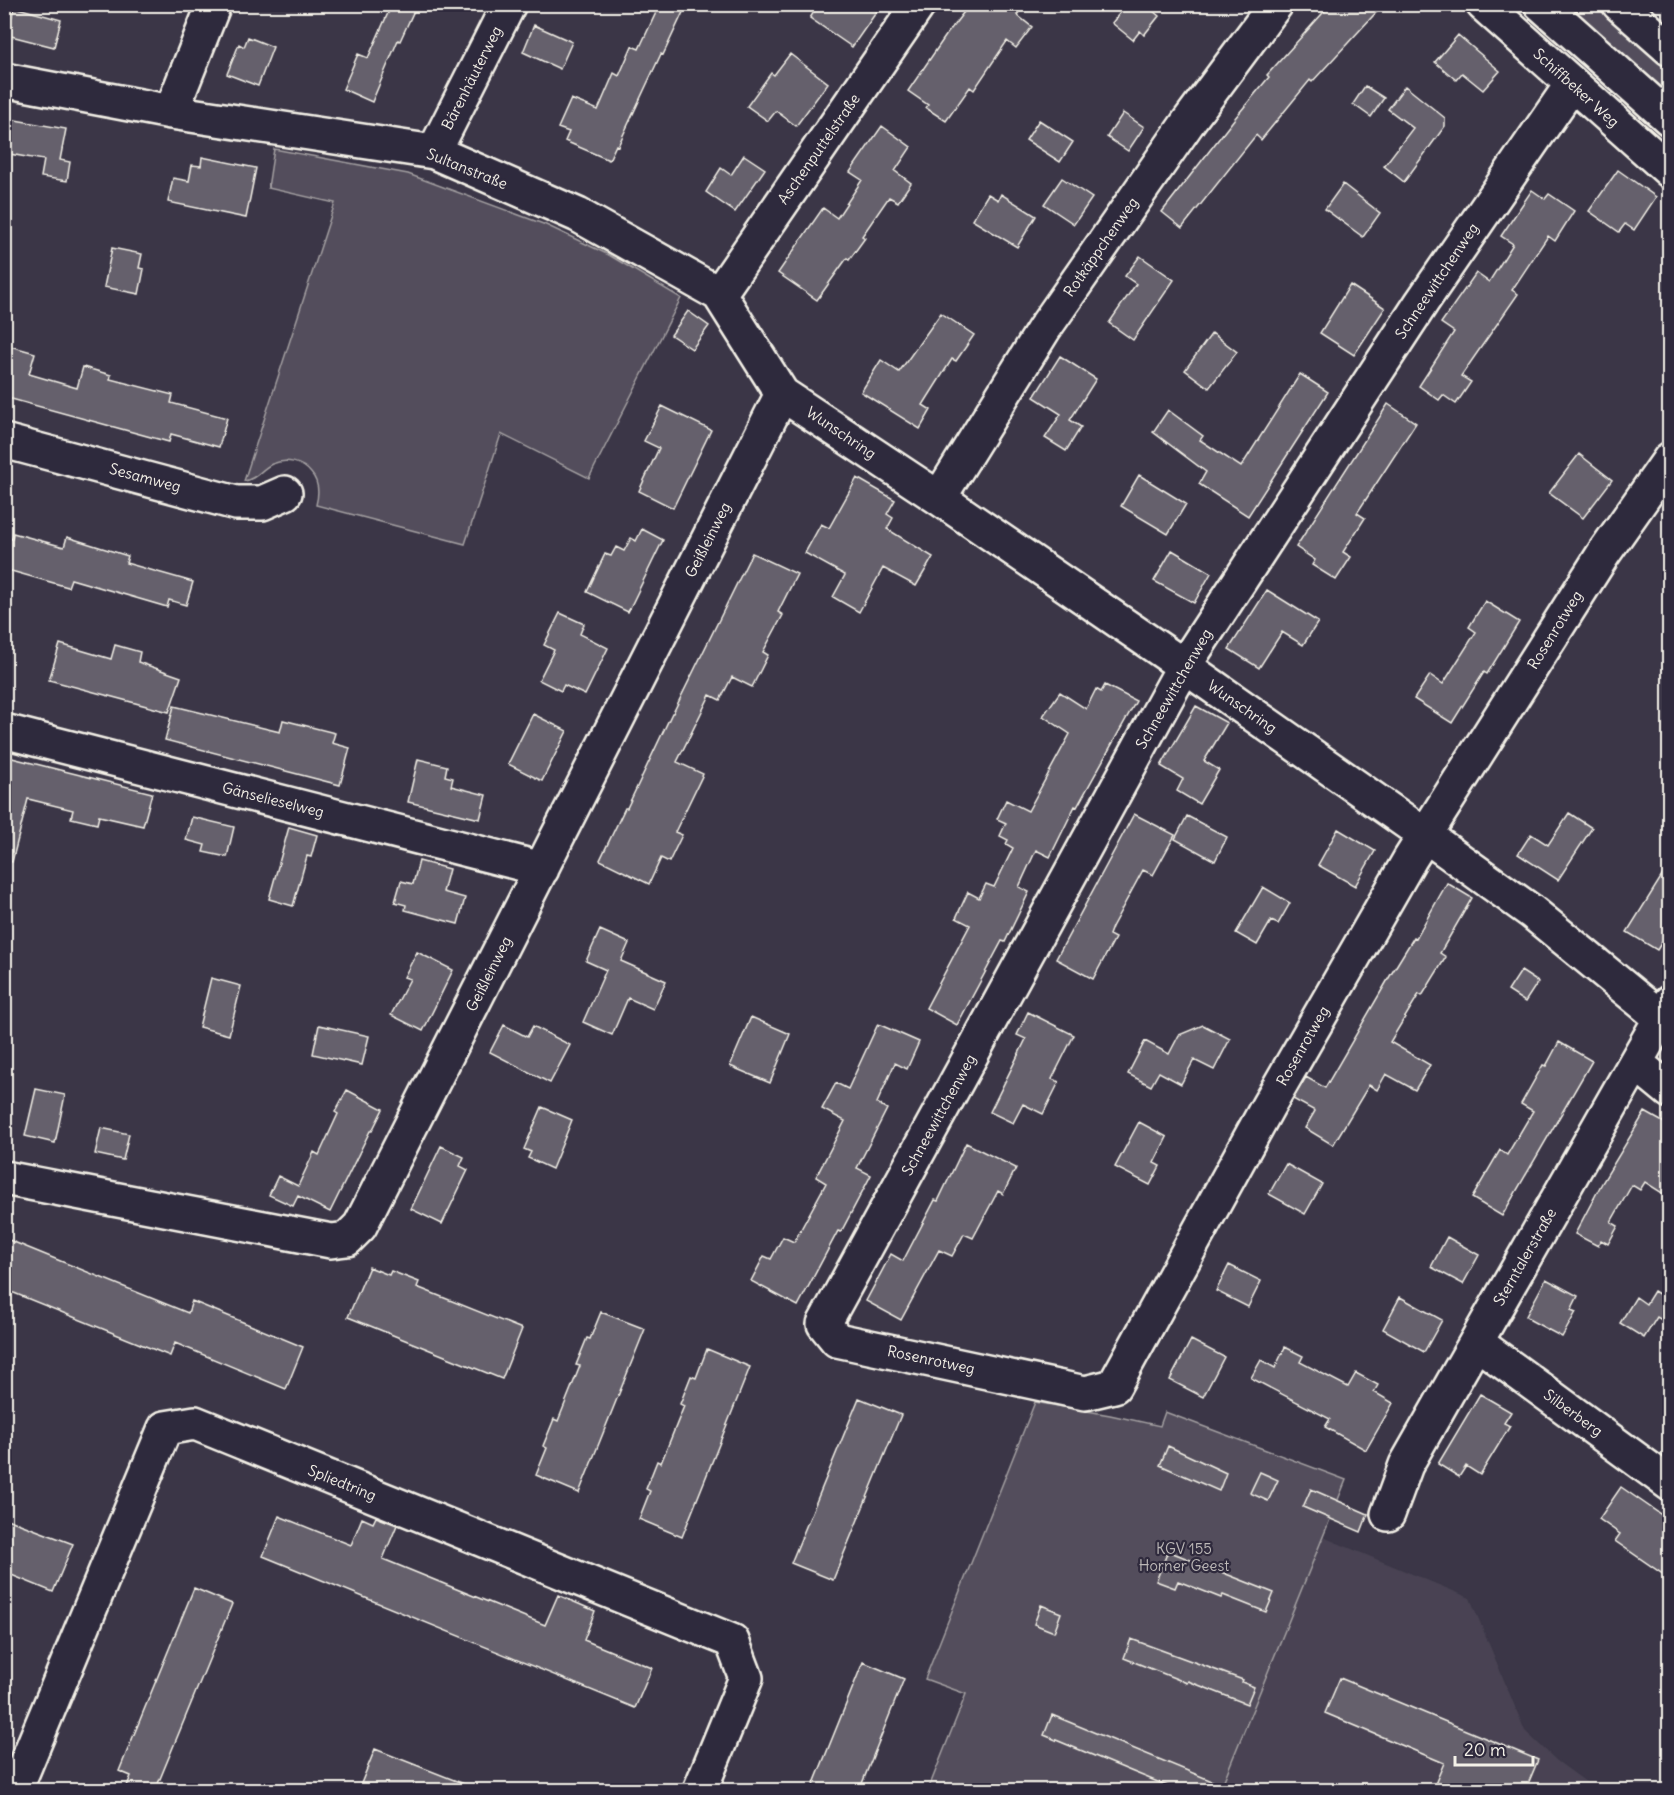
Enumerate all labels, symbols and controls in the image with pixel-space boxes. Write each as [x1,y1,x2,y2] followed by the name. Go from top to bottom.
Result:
[437,23,506,133] street label: Bärenhäuterweg
[1529,44,1623,131] street label: Schiffbeker Weg
[773,90,864,208] street label: Aschenputtelstraße
[424,144,510,193] street label: Sultanstraße
[1059,193,1142,300] street label: Rotkäppchenweg
[1391,219,1482,342] street label: Schneewittchenweg
[803,402,880,463] street label: Wunschring
[107,459,183,496] street label: Sesamweg
[680,499,735,581] street label: Geißleinweg
[1523,587,1586,673] street label: Rosenrotweg
[1131,625,1216,752] street label: Schneewittchenweg
[1204,676,1281,737] street label: Wunschring
[220,778,326,821] street label: Gänselieselweg
[461,933,516,1015] street label: Geißleinweg
[1272,1002,1333,1089] street label: Rosenrotweg
[897,1051,980,1179] street label: Schneewittchenweg
[1489,1205,1560,1309] street label: Sterntalerstraße
[886,1341,977,1378] street label: Rosenrotweg
[1540,1385,1606,1440] street label: Silberberg
[305,1460,379,1505] street label: Spliedtring
[1139,1539,1229,1575] park label: KGV 155 Horner Geest
[1455,1729,1533,1767] scale bar
[1464,1738,1506,1761] text: 20 m

